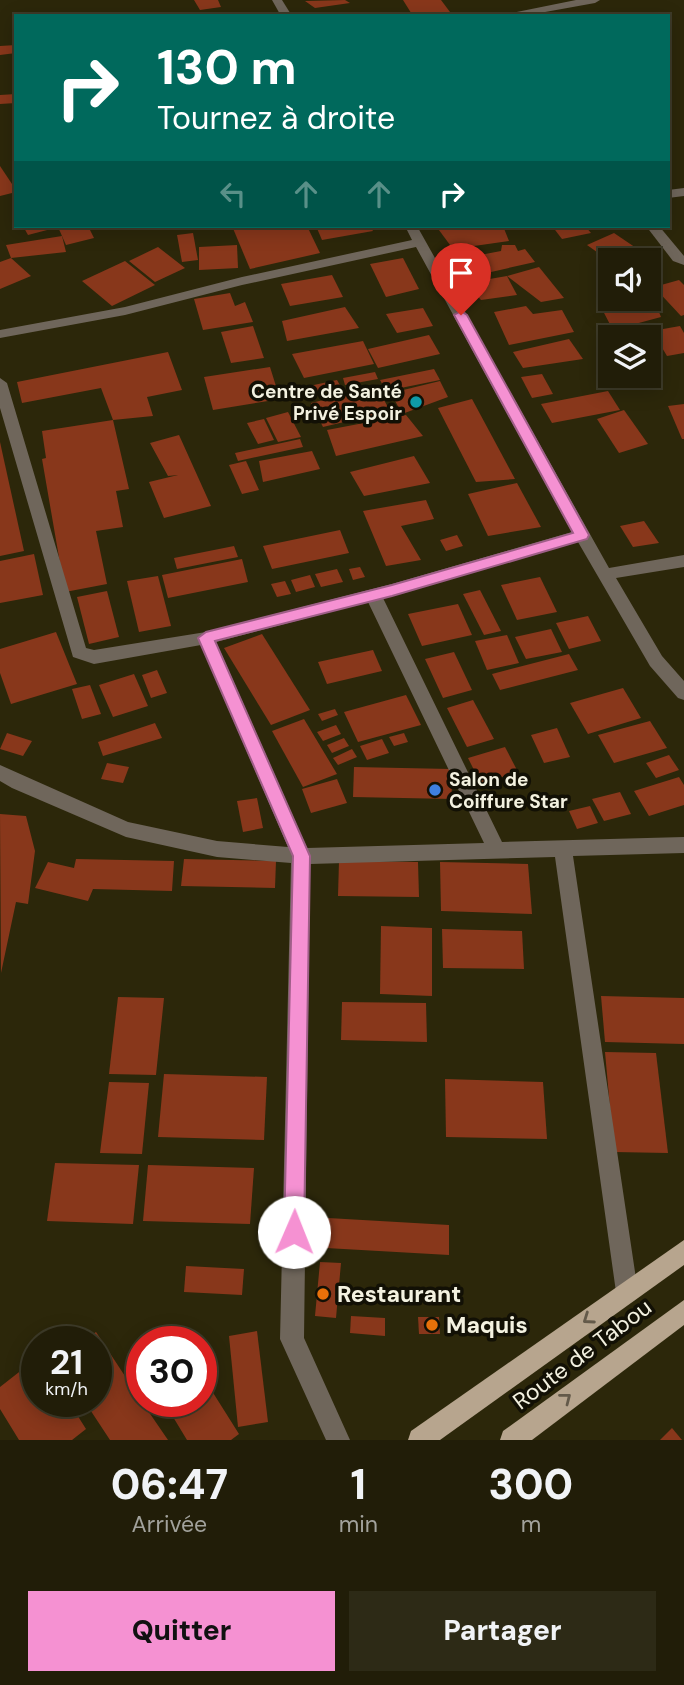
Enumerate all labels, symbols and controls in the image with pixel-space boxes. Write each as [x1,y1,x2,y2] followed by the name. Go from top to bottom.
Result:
[157,35,297,99] text: 130 m
[42,42,133,133] icon: right
[157,97,395,139] text: Tournez à droite
[214,175,252,213] icon: left
[287,175,325,213] icon: ahead
[360,175,398,213] icon: ahead
[433,175,471,213] icon: right
[431,243,491,315] pin
[598,248,661,388] map controls
[598,248,661,311] button: sound
[442,254,480,292] icon: arrive
[598,325,661,388] button: layers
[251,379,402,426] place label: Centre de Santé Privé Espoir
[408,394,424,410] marker: Centre de Santé Privé Espoir
[449,767,568,814] place label: Salon de Coiffure Star
[427,782,443,798] marker: Salon de Coiffure Star
[257,1195,331,1269] position arrow
[337,1279,461,1309] place label: Restaurant
[315,1286,331,1302] marker: Restaurant
[507,1292,657,1416] street label: Route de Tabou
[446,1310,528,1340] place label: Maquis
[583,1311,596,1323] one-way arrow
[424,1317,440,1333] marker: Maquis
[126,1326,217,1417] speed limit sign: 30
[50,1339,83,1385] text: 21
[45,1377,88,1401] text: km/h
[559,1394,571,1407] one-way arrow
[111,1457,228,1512] text: 06:47
[351,1457,366,1512] text: 1
[489,1457,573,1512] text: 300
[132,1509,207,1539] text: Arrivée
[339,1509,378,1539] text: min
[521,1509,541,1539] text: m
[28,1591,335,1671] button: Quitter
[349,1591,656,1671] button: Partager

